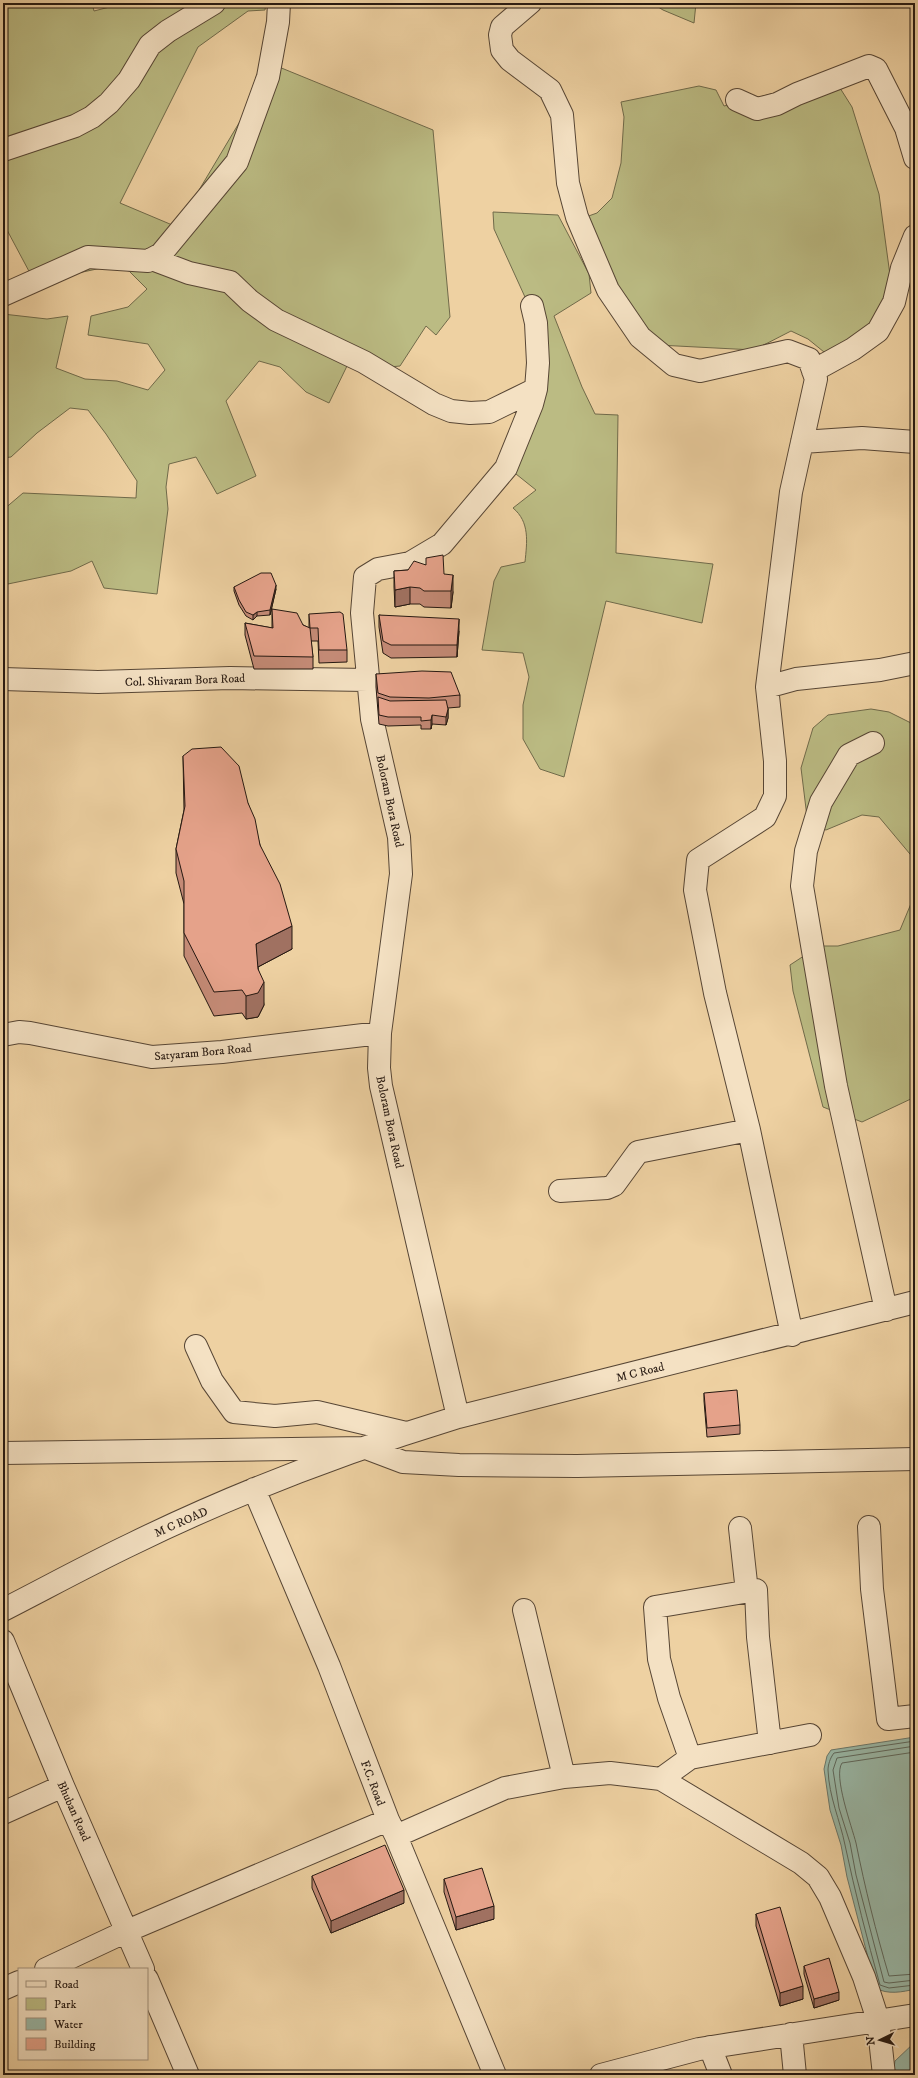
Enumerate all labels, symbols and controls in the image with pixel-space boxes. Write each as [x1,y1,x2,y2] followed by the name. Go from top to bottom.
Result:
[125,671,245,690] street label: Col. Shivaram Bora Road
[372,753,407,849] street label: Boloram Bora Road
[154,1041,252,1064] street label: Satyaram Bora Road
[372,1074,407,1170] street label: Boloram Bora Road
[615,1359,666,1386] street label: M C Road
[152,1504,210,1541] street label: M C ROAD
[357,1758,388,1808] street label: F.C. Road
[54,1779,93,1843] street label: Bhuban Road
[18,1968,148,2060] legend
[54,1977,79,1992] text: Road
[54,1997,76,2012] text: Park
[53,2017,83,2032] text: Water
[860,2020,900,2060] north arrow
[864,2036,878,2046] text: N
[54,2037,95,2052] text: Building

